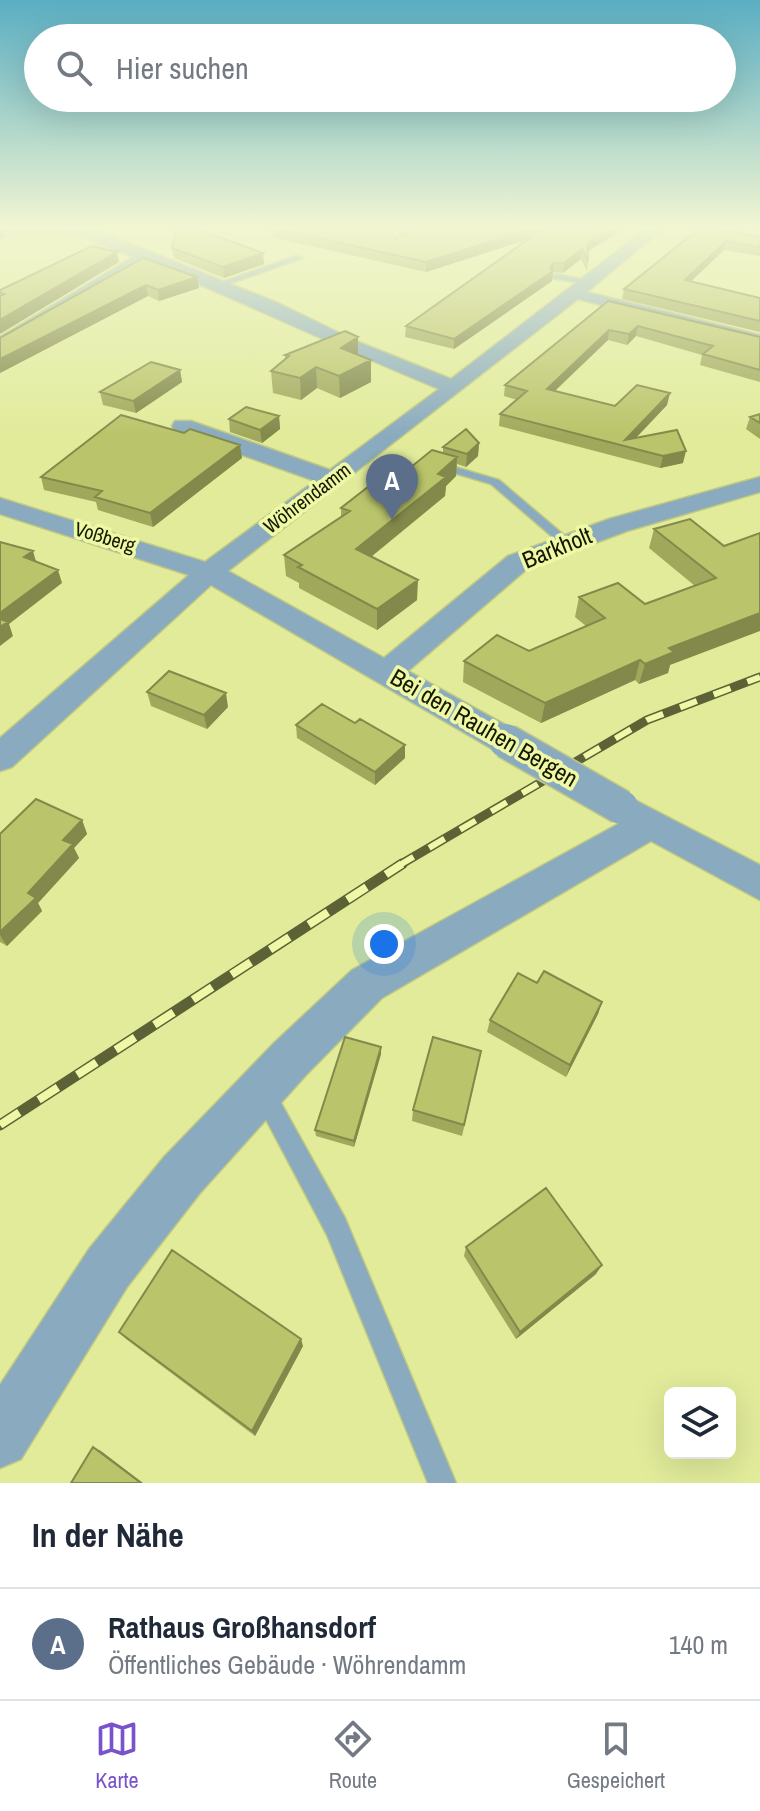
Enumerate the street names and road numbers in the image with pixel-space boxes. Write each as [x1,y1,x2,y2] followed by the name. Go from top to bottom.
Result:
[258,456,356,539] street label: Wöhrendamm
[72,515,139,558] street label: Voßberg
[517,519,597,575] street label: Barkholt
[385,660,584,794] street label: Bei den Rauhen Bergen

